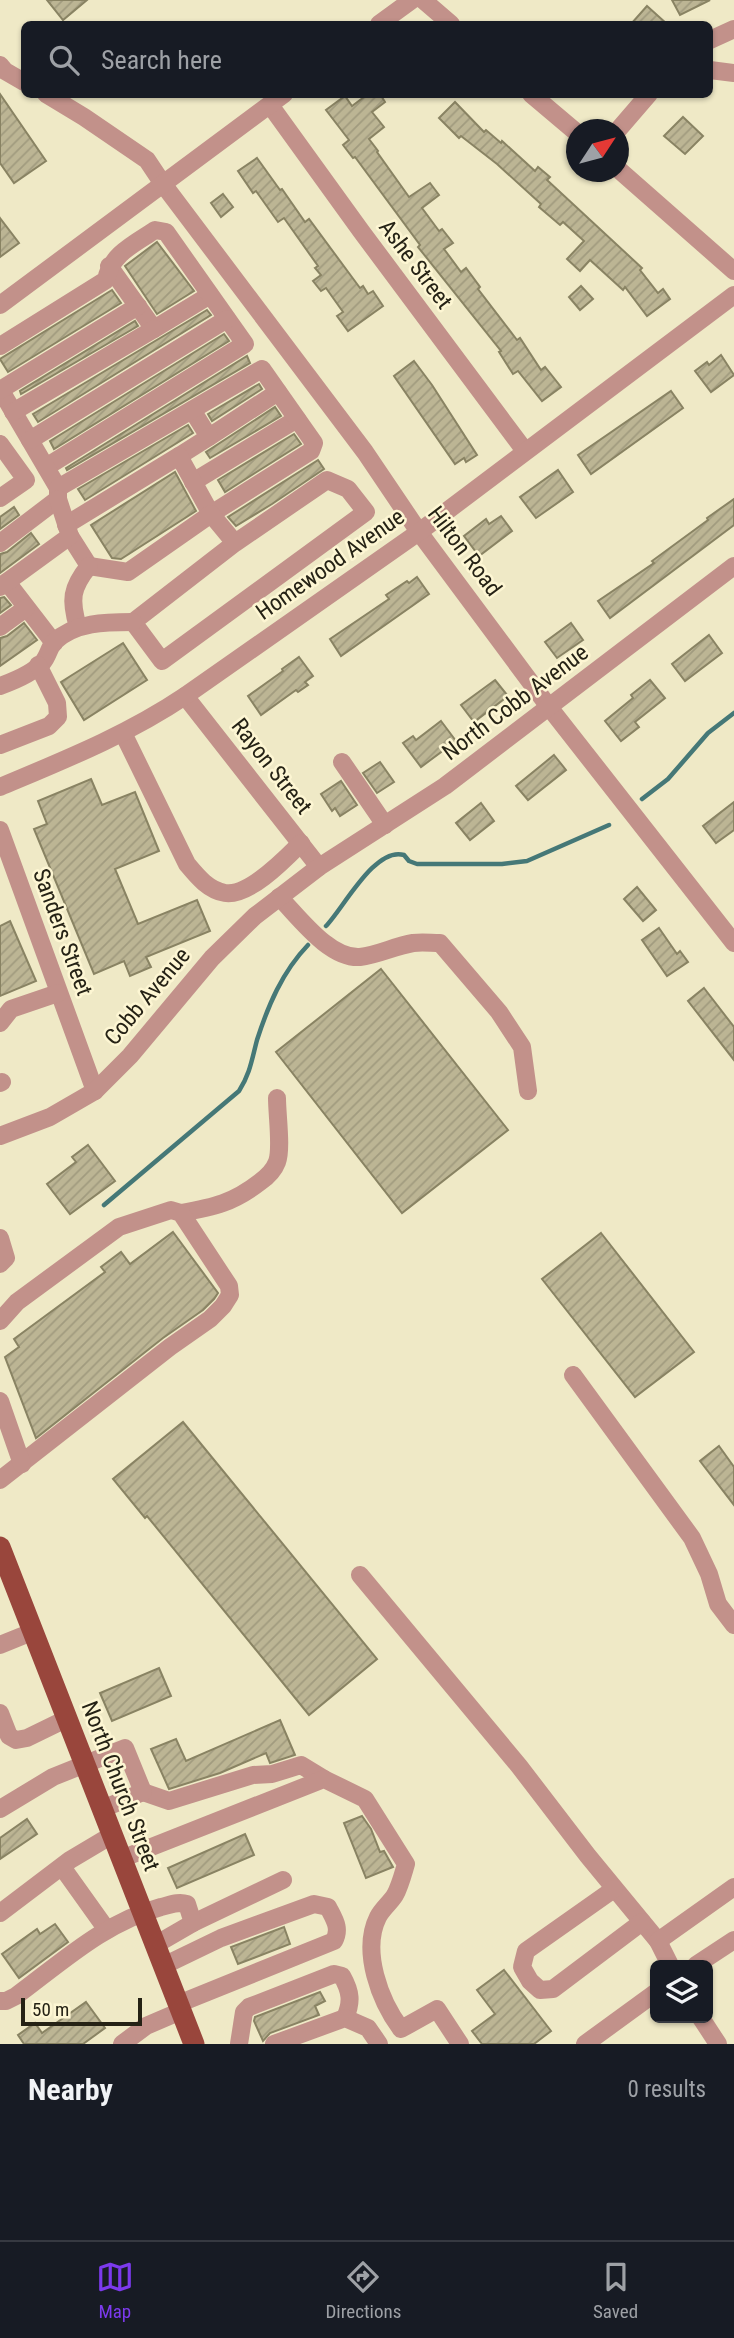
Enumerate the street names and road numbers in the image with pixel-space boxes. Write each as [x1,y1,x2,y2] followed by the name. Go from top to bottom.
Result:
[373,214,458,314] street label: Ashe Street
[422,501,507,602] street label: Hilton Road
[251,503,410,626] street label: Homewood Avenue
[437,639,593,766] street label: North Cobb Avenue
[226,713,317,820] street label: Rayon Street
[27,865,98,999] street label: Sanders Street
[99,942,196,1050] street label: Cobb Avenue
[76,1698,165,1875] street label: North Church Street

